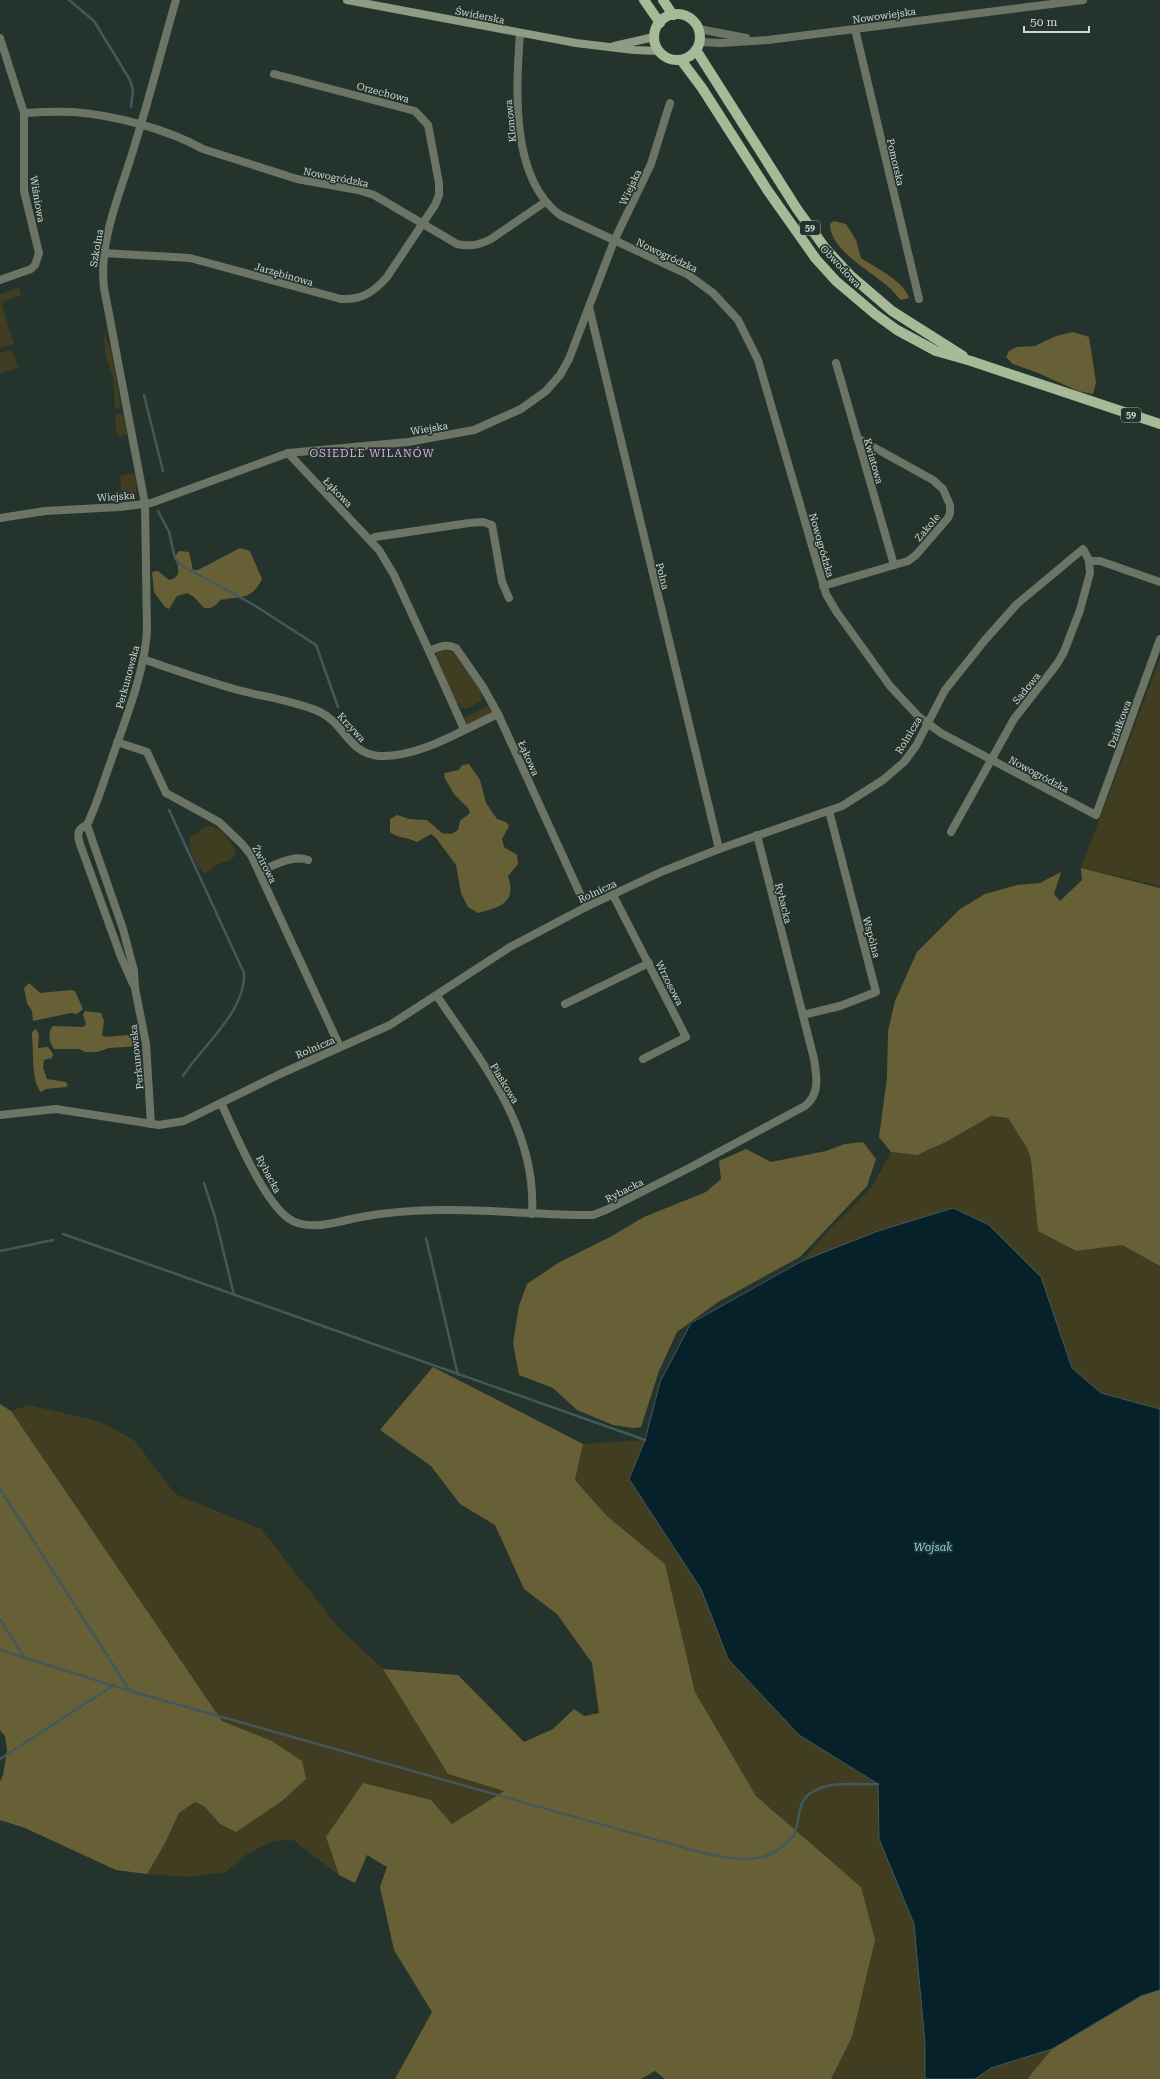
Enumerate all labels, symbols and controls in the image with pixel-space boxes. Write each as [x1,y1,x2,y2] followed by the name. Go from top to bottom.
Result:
[454,5,506,26] street label: Świderska
[852,6,917,25] street label: Nowowiejska
[1024,8,1089,34] scale bar
[1030,15,1057,29] text: 50 m
[355,80,411,105] street label: Orzechowa
[503,99,518,143] street label: Klonowa
[885,138,906,187] street label: Pomorska
[302,166,370,189] street label: Nowogródzka
[617,167,644,207] street label: Wiejska
[28,175,47,224] street label: Wiśniowa
[800,221,820,235] road number: 59
[88,228,105,268] street label: Szkolna
[634,236,700,275] street label: Nowogródzka
[818,243,864,290] street label: Obwodowa
[253,261,315,288] street label: Jarzębinowa
[1121,408,1141,422] road number: 59
[409,420,449,437] street label: Wiejska
[862,437,885,486] street label: Kwiatowa
[309,446,435,460] district label: OSIEDLE WILANÓW
[321,475,355,510] street label: Łąkowa
[97,490,136,503] street label: Wiejska
[913,511,942,543] street label: Zakole
[807,512,836,579] street label: Nowogródzka
[654,562,671,591] street label: Polna
[114,644,141,710] street label: Perkunowska
[1010,670,1043,706] street label: Sadowa
[1106,698,1133,749] street label: Działkowa
[335,710,368,745] street label: Krzywa
[893,714,924,756] street label: Rolnicza
[516,739,541,778] street label: Łąkowa
[1007,754,1071,795] street label: Nowogródzka
[250,843,279,886] street label: Żwirowa
[576,877,619,905] street label: Rolnicza
[773,882,794,925] street label: Rybacka
[861,915,882,959] street label: Wspólna
[654,959,686,1008] street label: Wrzosowa
[128,1023,145,1090] street label: Perkunowska
[294,1034,337,1061] street label: Rolnicza
[488,1061,521,1106] street label: Piaskowa
[254,1153,283,1196] street label: Rybacka
[603,1176,646,1205] street label: Rybacka
[914,1541,952,1554] water label: Wojsak

